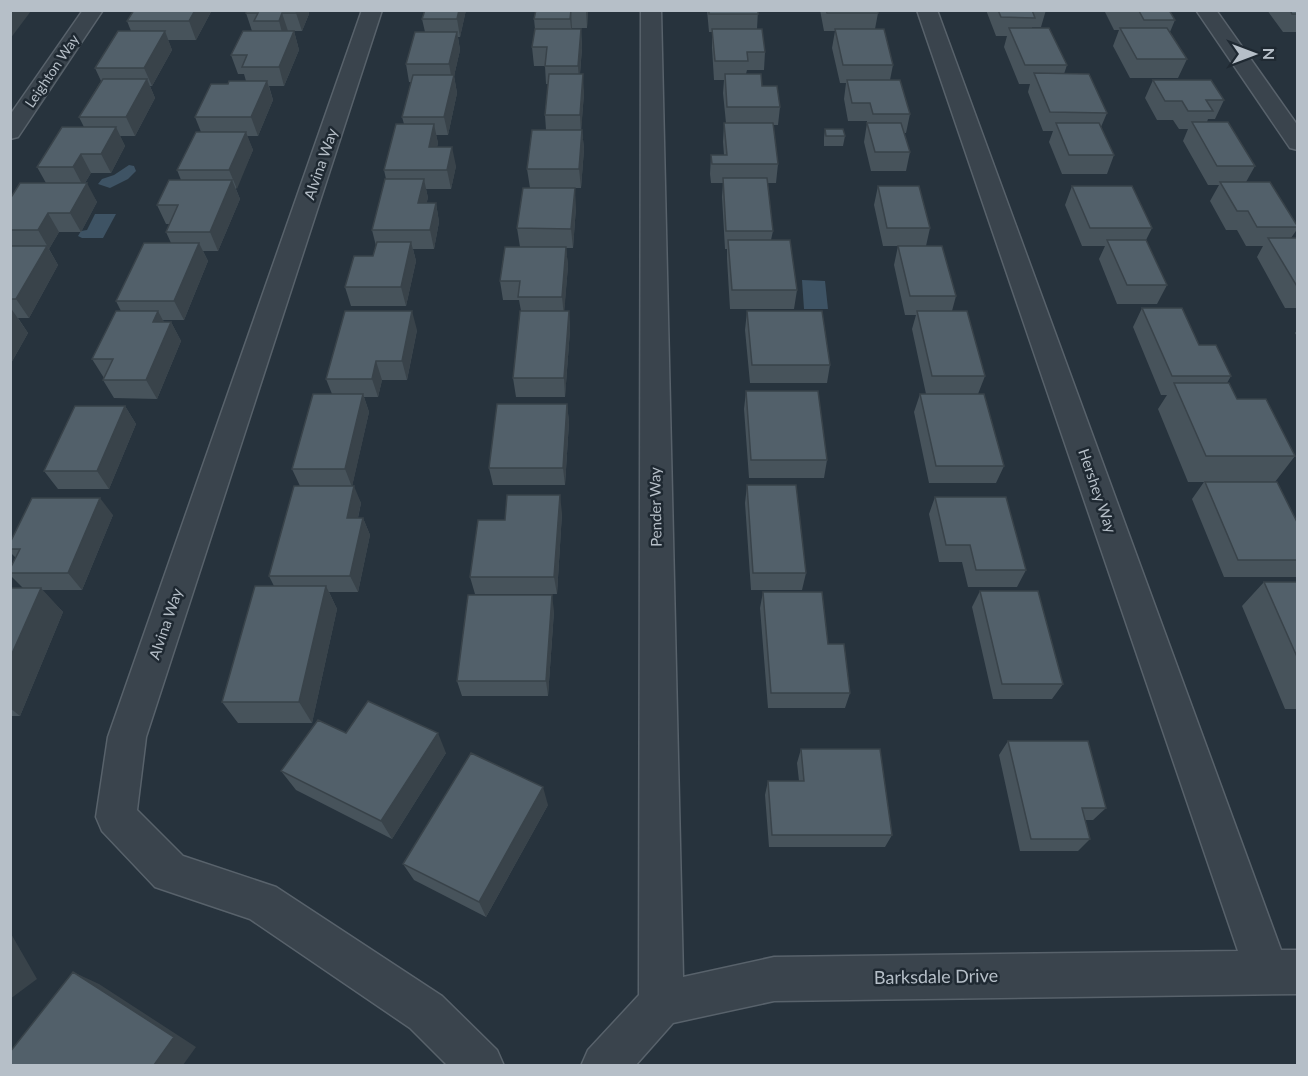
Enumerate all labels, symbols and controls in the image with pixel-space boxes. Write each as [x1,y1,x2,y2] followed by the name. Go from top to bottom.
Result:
[1224,24,1284,84] north arrow
[21,30,83,110] street label: Leighton Way
[1260,48,1279,60] text: N
[299,125,341,202] street label: Alvina Way
[1075,446,1121,535] street label: Hershey Way
[645,467,665,547] street label: Pender Way
[144,585,186,662] street label: Alvina Way
[874,964,998,988] street label: Barksdale Drive

